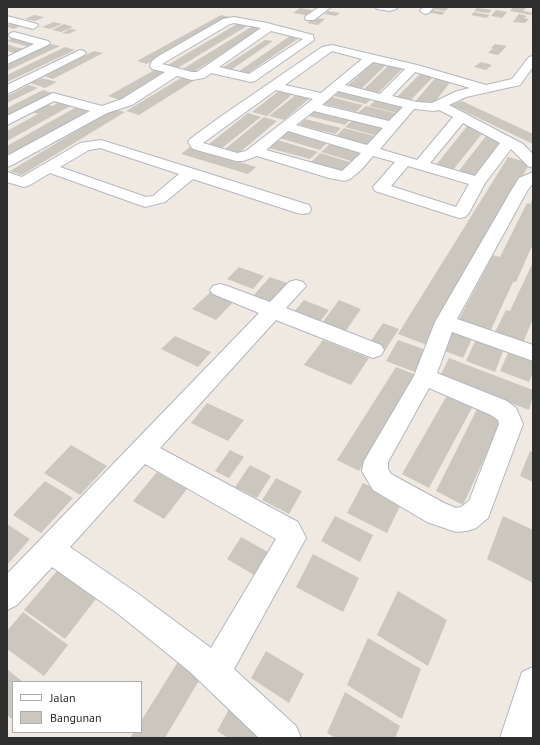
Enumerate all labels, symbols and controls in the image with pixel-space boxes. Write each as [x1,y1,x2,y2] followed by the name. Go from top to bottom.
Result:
[12,681,142,733] legend
[50,690,75,705] text: Jalan
[50,710,102,725] text: Bangunan

